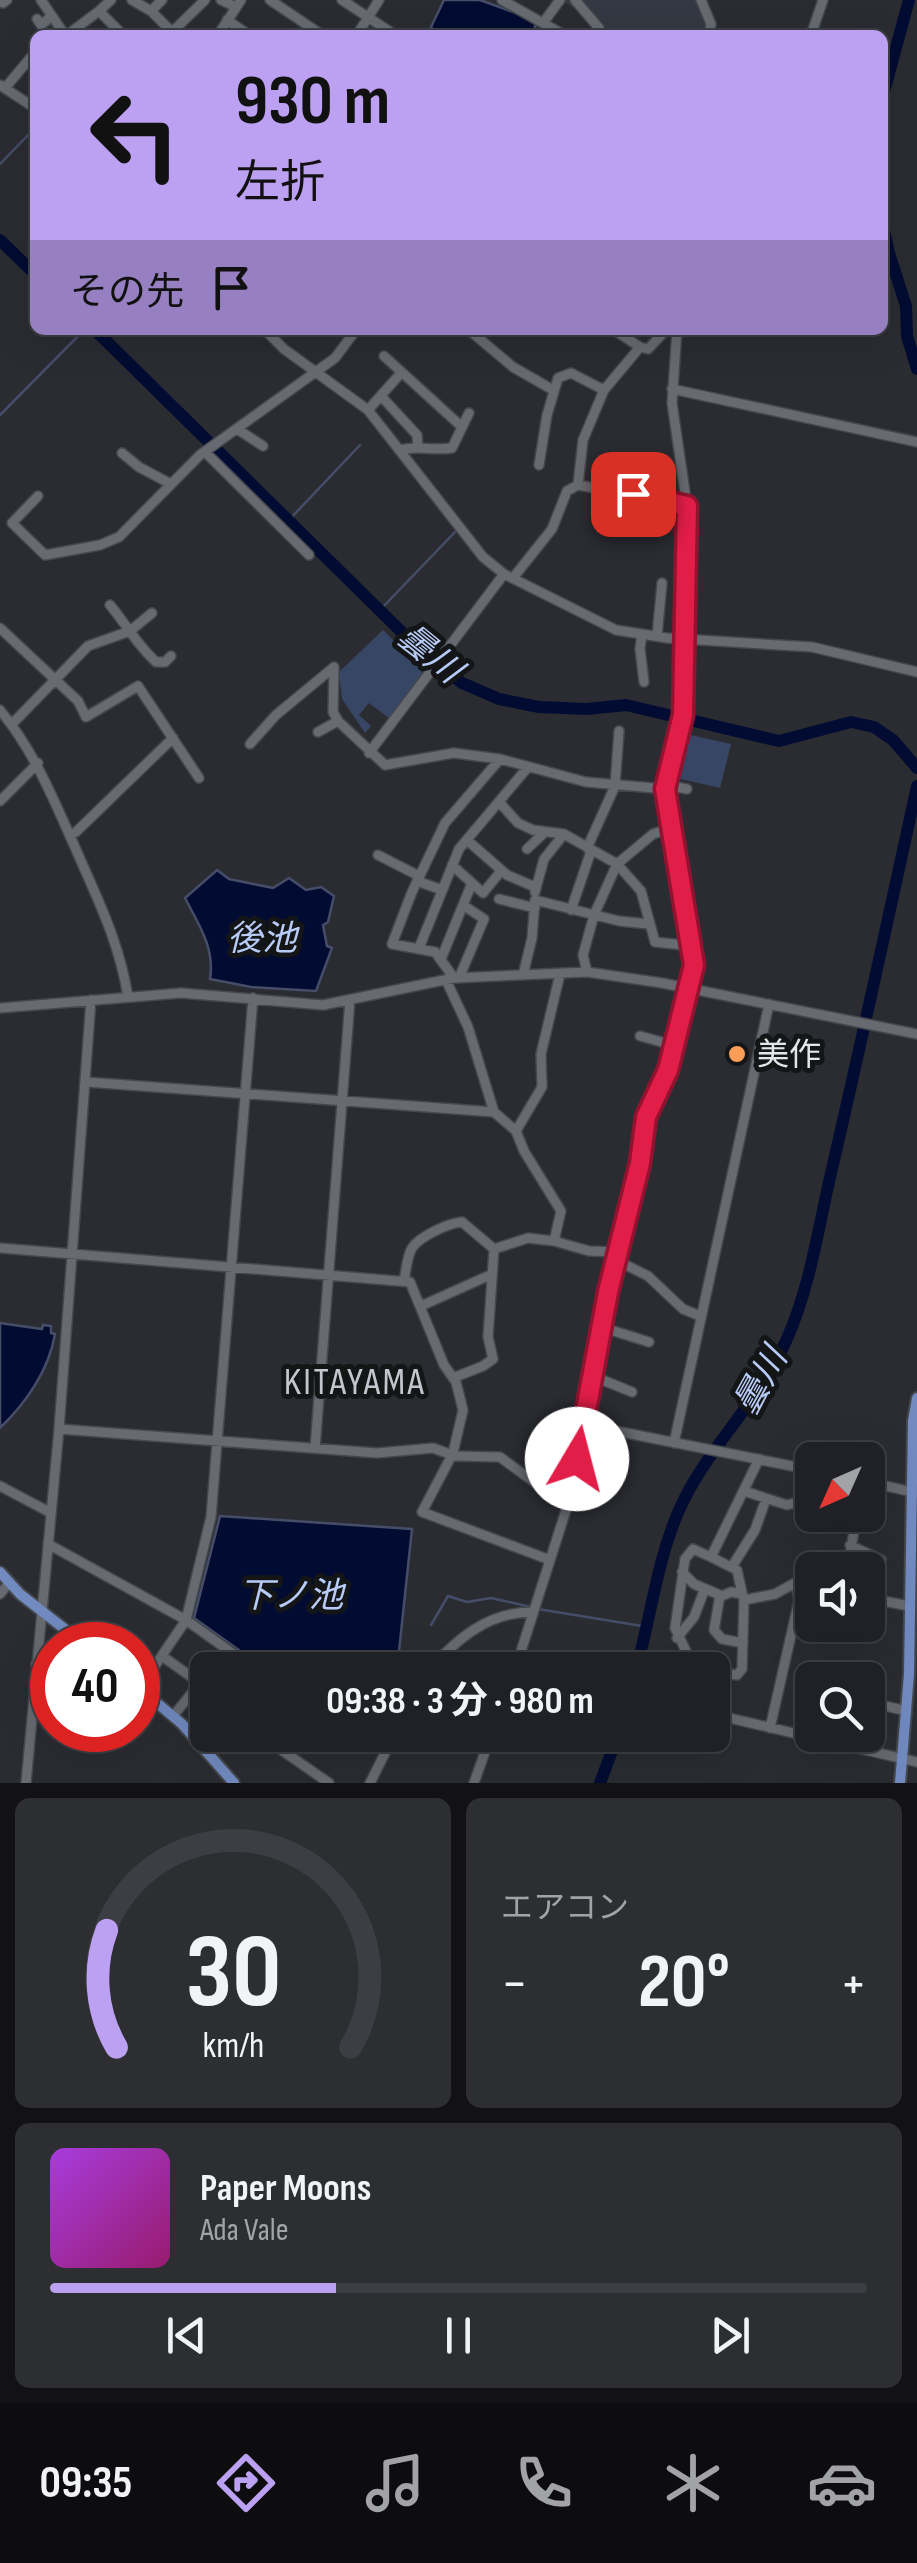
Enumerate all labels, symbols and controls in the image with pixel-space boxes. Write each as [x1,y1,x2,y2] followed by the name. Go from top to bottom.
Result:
[235,60,390,144] text: 930 m
[70,70,200,200] icon: left
[235,156,325,211] text: 左折
[204,260,259,315] icon: arrive
[70,270,184,315] text: その先
[591,452,676,537] pin
[606,467,661,522] icon: arrive
[388,615,473,695] water label: 曇川
[227,918,300,961] water label: 後池
[757,1036,821,1075] place label: 美作
[726,1043,748,1065] marker: 美作
[726,1337,799,1423] water label: 曇川
[284,1360,426,1405] district label: KITAYAMA
[525,1407,629,1511] position arrow
[795,1442,885,1532] north arrow
[795,1442,885,1752] map controls
[795,1552,885,1642] button: sound
[238,1575,346,1618] water label: 下ノ池
[30,1622,160,1752] speed limit sign: 40
[795,1662,885,1752] button: search
[326,1679,594,1724] text: 09:38 · 3 分 · 980 m
[501,1889,629,1928] text: エアコン
[185,1911,281,2036] text: 30
[638,1938,730,2029] text: 20°
[501,1951,528,2018] text: −
[840,1951,867,2018] text: +
[202,2025,264,2068] text: km/h
[200,2166,371,2211] text: Paper Moons
[200,2211,289,2250] text: Ada Vale
[159,2308,214,2363] icon: previous
[431,2308,486,2363] icon: pause
[703,2308,758,2363] icon: next
[211,2448,281,2518] icon: directions
[360,2448,430,2518] icon: music
[509,2448,579,2518] icon: phone
[658,2448,728,2518] icon: climate
[807,2448,877,2518] icon: car
[40,2456,132,2511] text: 09:35

